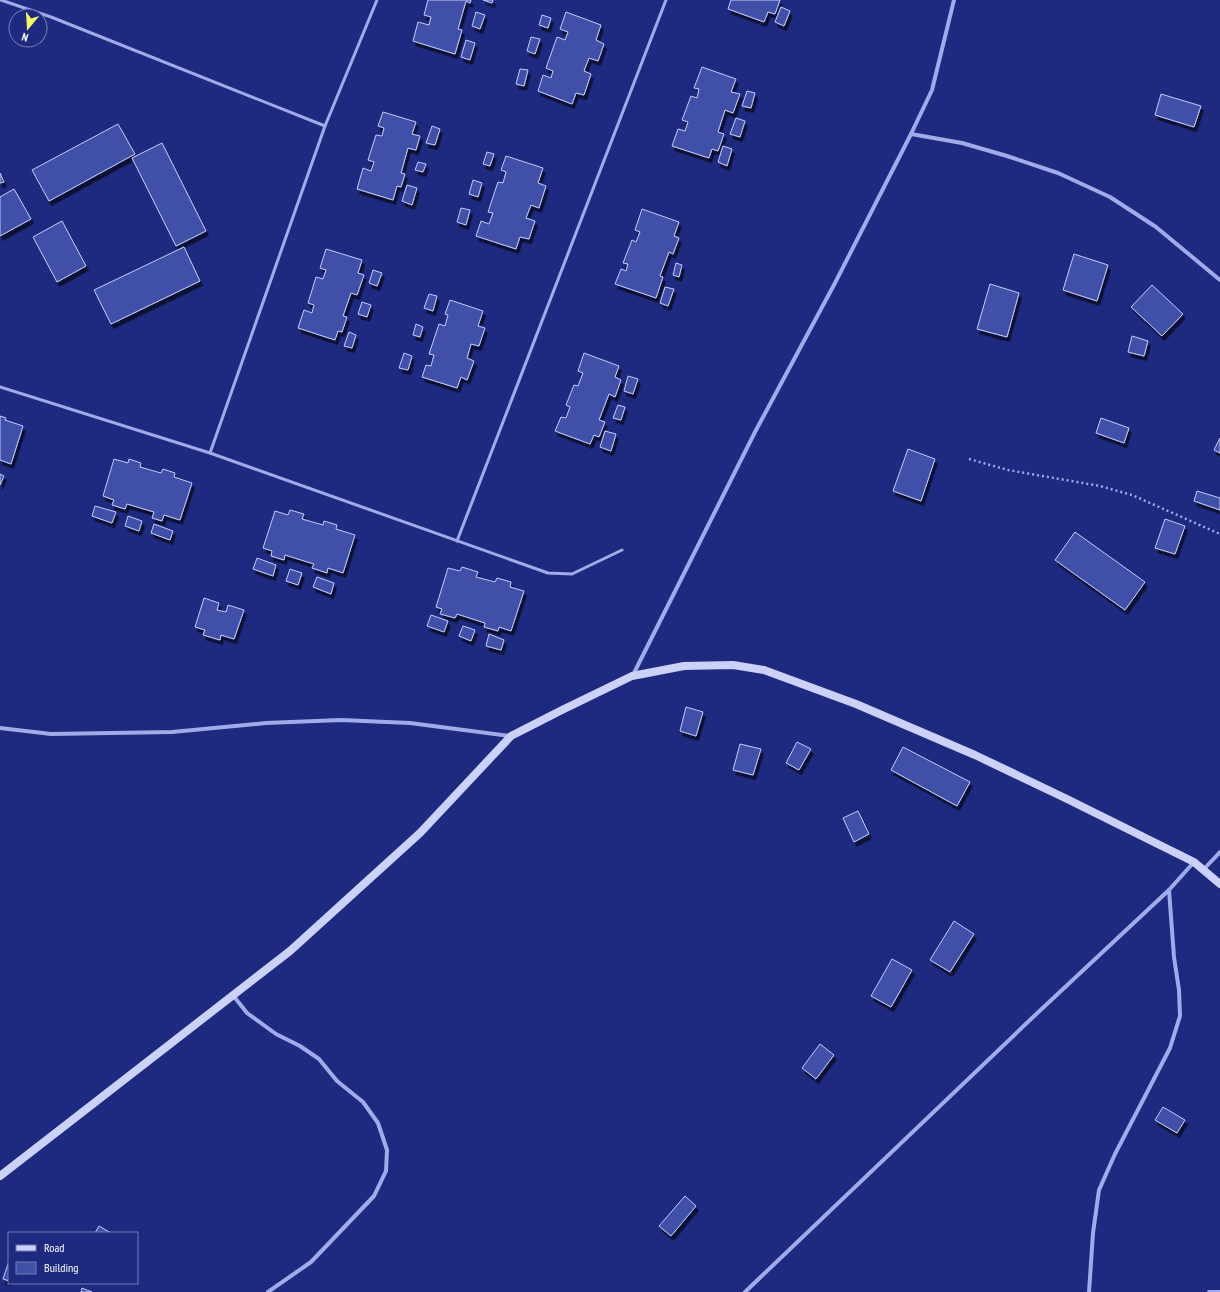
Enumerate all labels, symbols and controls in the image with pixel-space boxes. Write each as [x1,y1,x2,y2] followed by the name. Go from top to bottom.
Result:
[8,8,48,48] north arrow
[20,30,30,45] text: N
[8,1232,138,1284] legend
[44,1240,64,1255] text: Road
[44,1260,79,1275] text: Building

